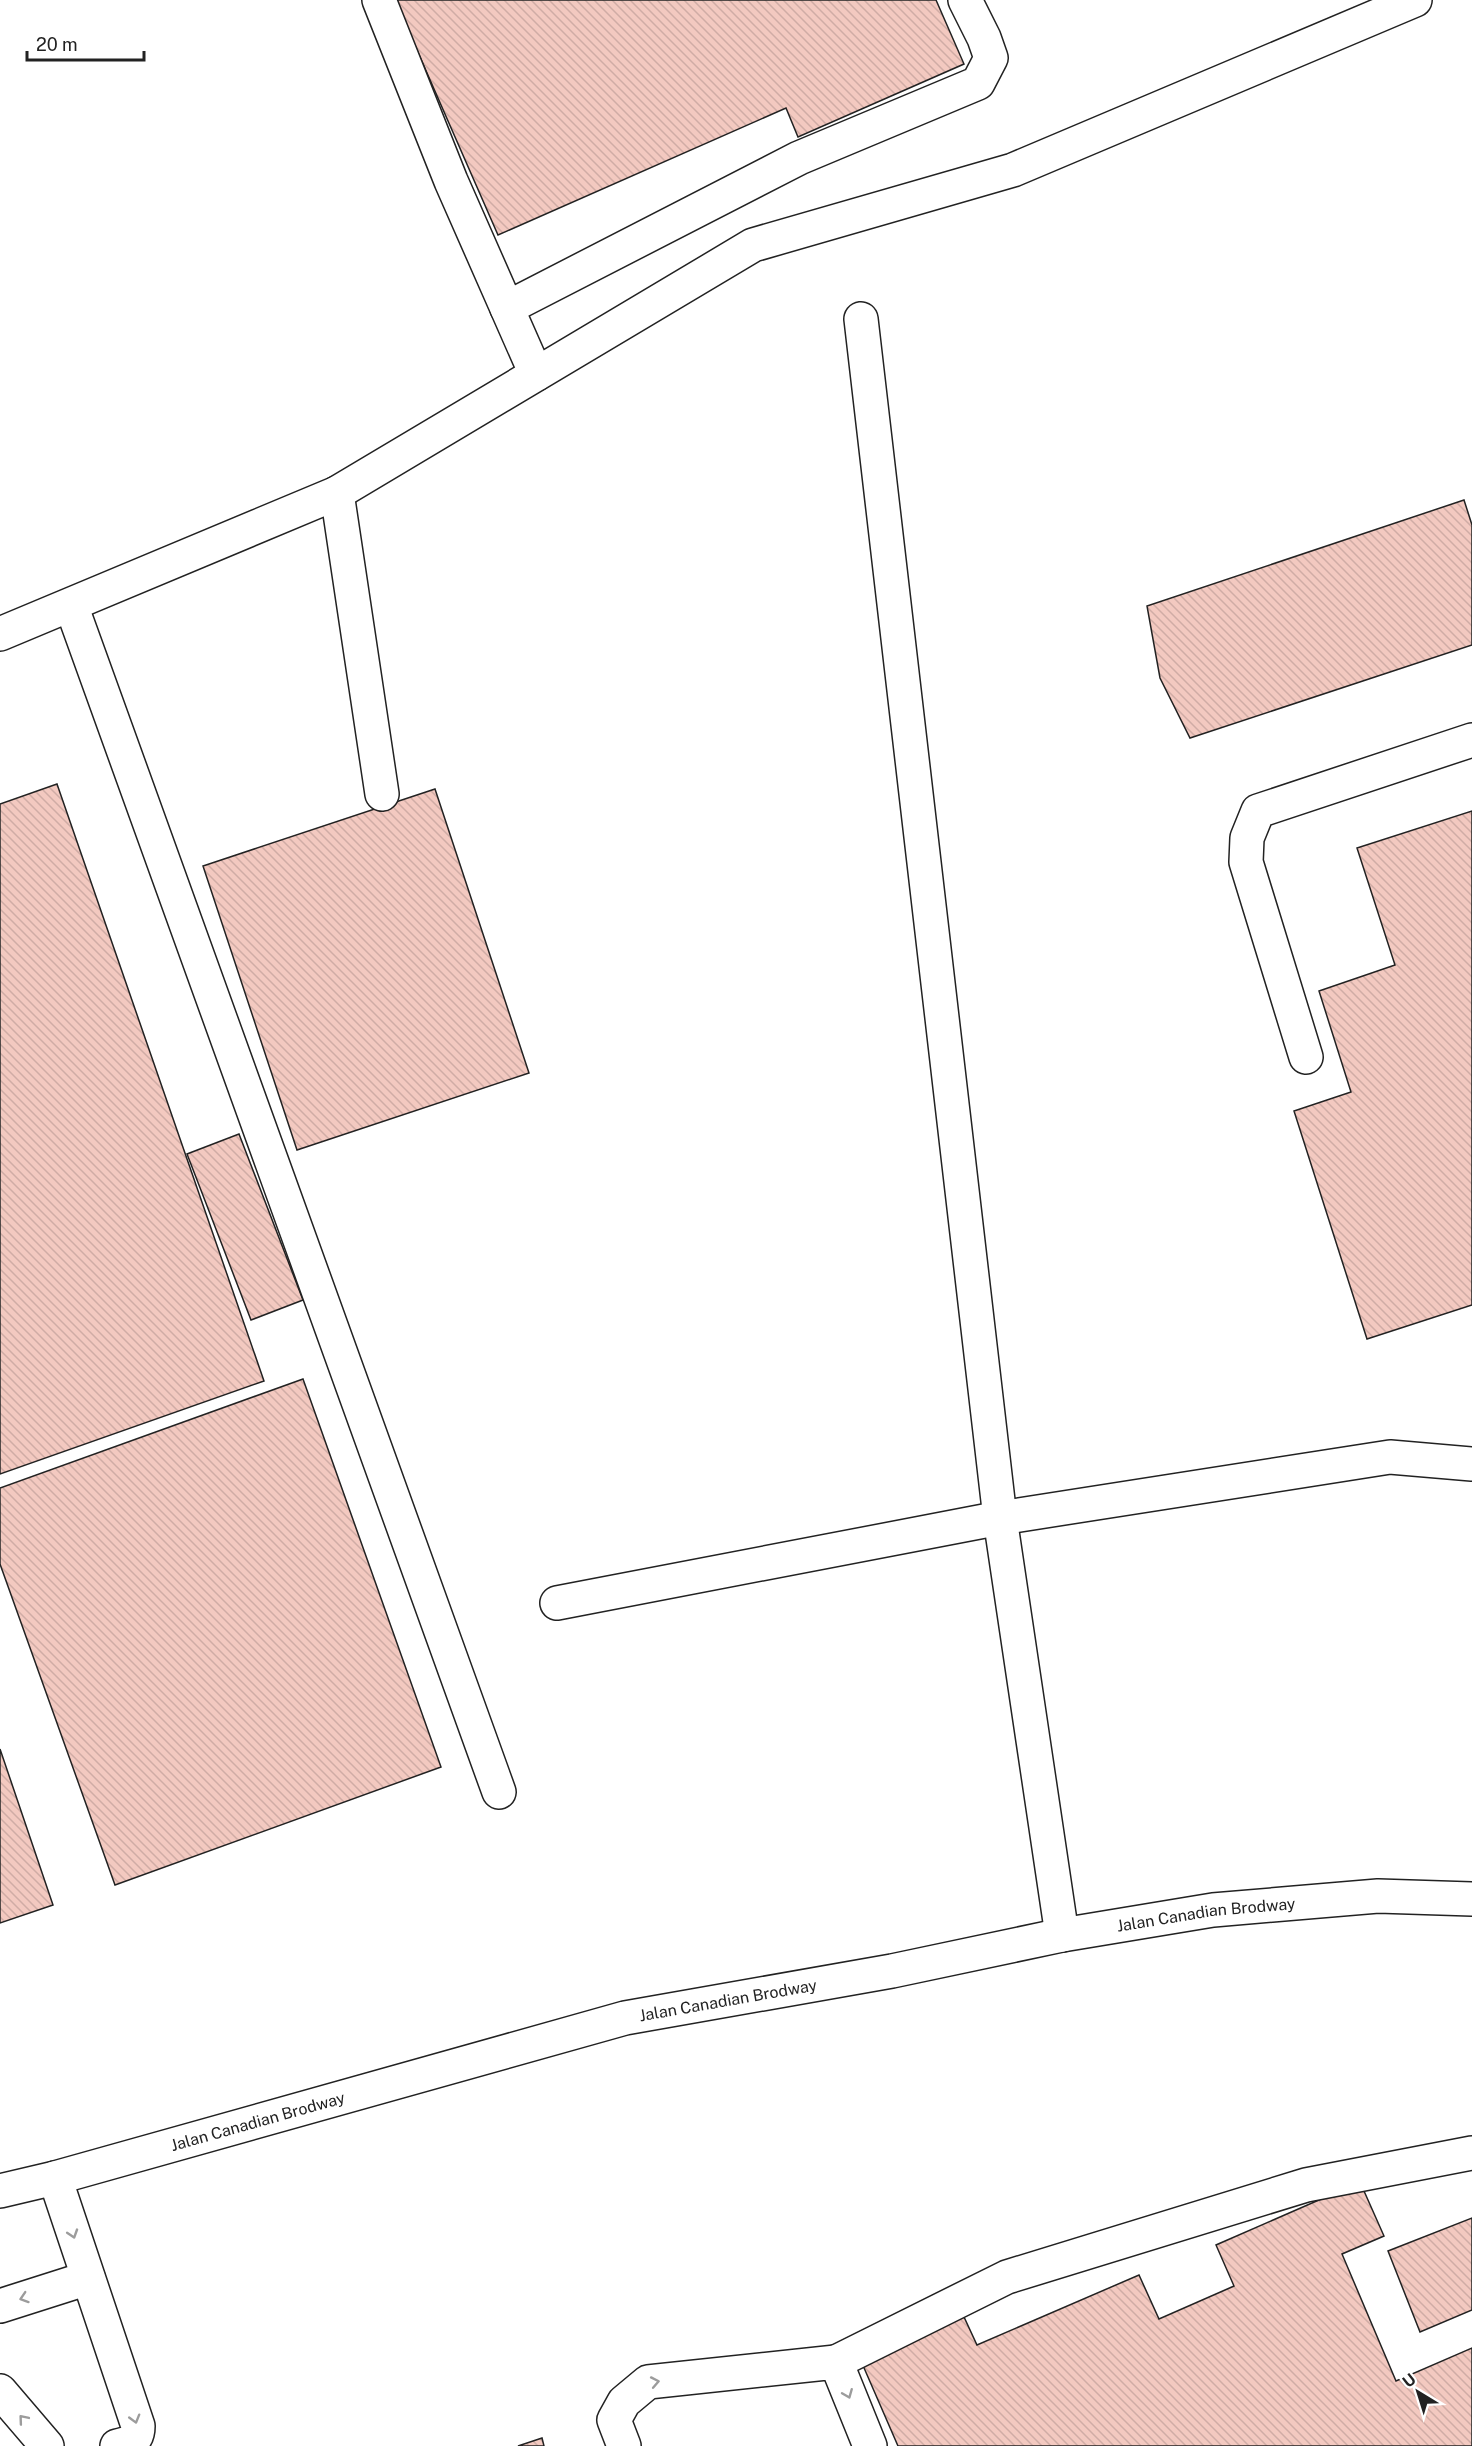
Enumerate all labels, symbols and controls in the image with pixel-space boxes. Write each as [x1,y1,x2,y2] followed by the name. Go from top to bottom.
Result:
[27,24,144,62] scale bar
[36,34,78,55] text: 20 m
[1115,1894,1297,1936] street label: Jalan Canadian Brodway
[638,1975,819,2025] street label: Jalan Canadian Brodway
[168,2088,348,2155] street label: Jalan Canadian Brodway
[66,2228,79,2239] one-way arrow
[19,2291,30,2303] one-way arrow
[1388,2362,1448,2422] north arrow
[1399,2370,1419,2392] text: U
[650,2376,660,2389] one-way arrow
[841,2387,853,2398] one-way arrow
[128,2413,140,2424] one-way arrow
[19,2415,30,2426] one-way arrow

